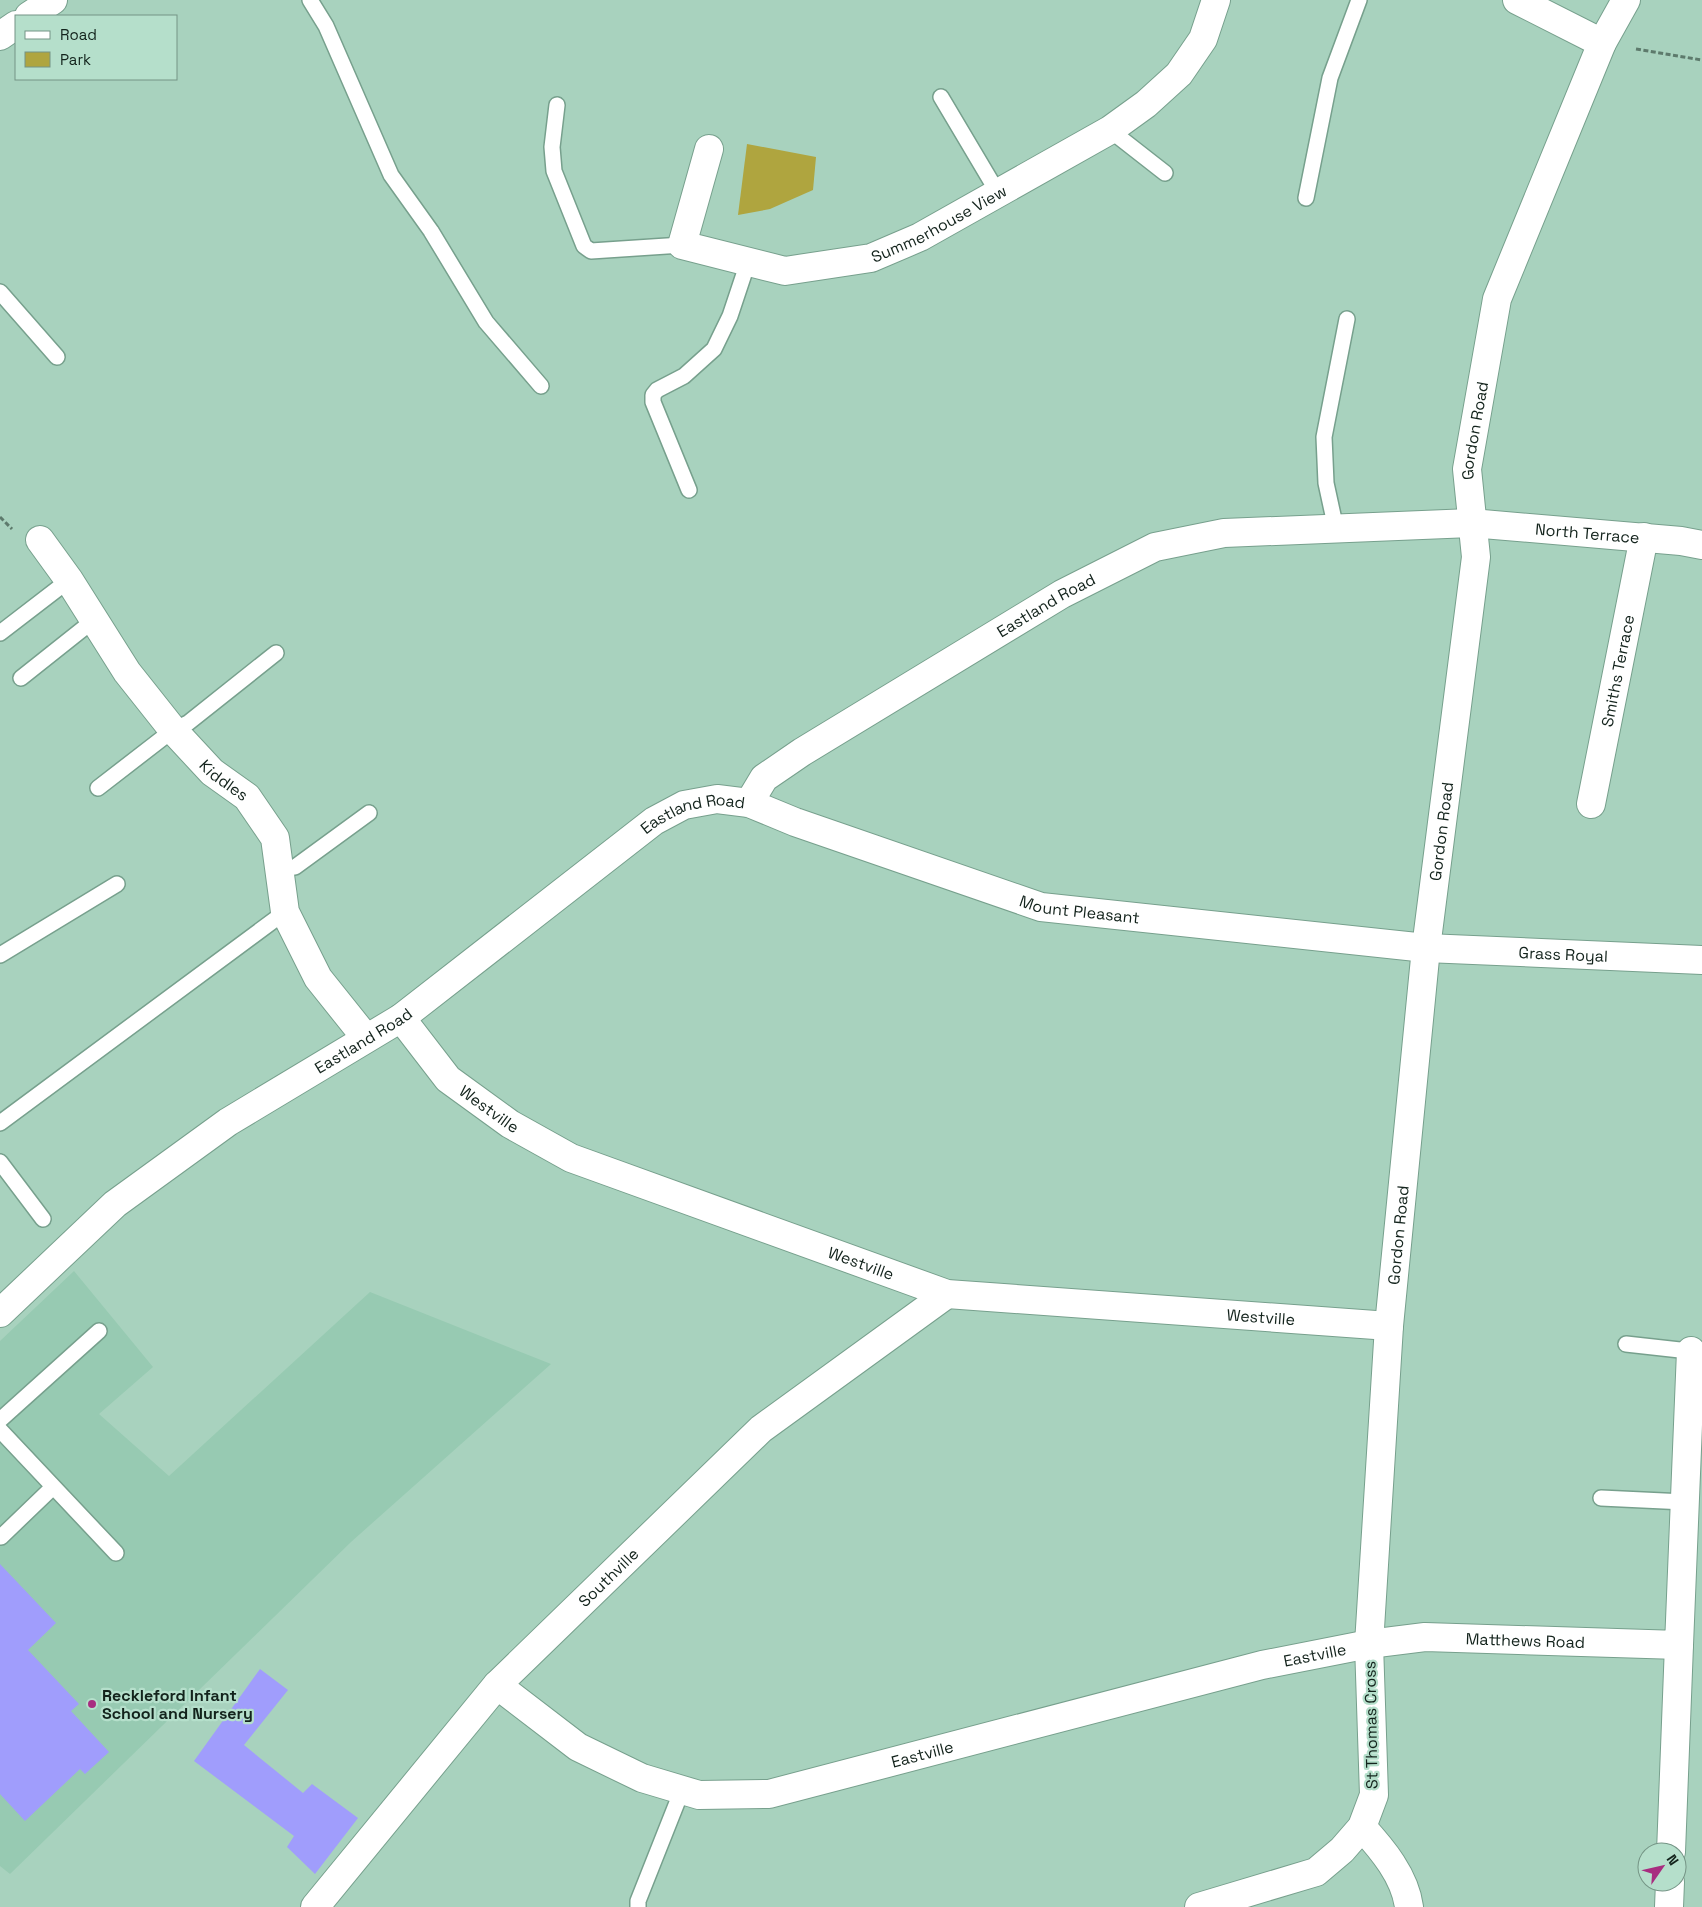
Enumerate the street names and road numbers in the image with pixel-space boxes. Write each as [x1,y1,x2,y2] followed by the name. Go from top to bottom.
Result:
[868,180,1010,267] street label: Summerhouse View
[1457,380,1493,481] street label: Gordon Road
[1534,518,1640,548] street label: North Terrace
[993,568,1099,642] street label: Eastland Road
[1596,613,1639,729] street label: Smiths Terrace
[195,755,253,805] street label: Kiddles
[1424,781,1458,882] street label: Gordon Road
[636,788,746,838] street label: Eastland Road
[1017,890,1141,928] street label: Mount Pleasant
[1518,942,1608,966] street label: Grass Royal
[311,1003,416,1078] street label: Eastland Road
[455,1080,523,1137] street label: Westville
[1383,1184,1413,1286] street label: Gordon Road
[825,1241,897,1285] street label: Westville
[1226,1304,1296,1330] street label: Westville
[574,1543,643,1611] street label: Southville
[1465,1628,1585,1653] street label: Matthews Road
[1282,1638,1348,1671] street label: Eastville
[1359,1661,1383,1789] street label: St Thomas Cross
[889,1736,956,1772] street label: Eastville

